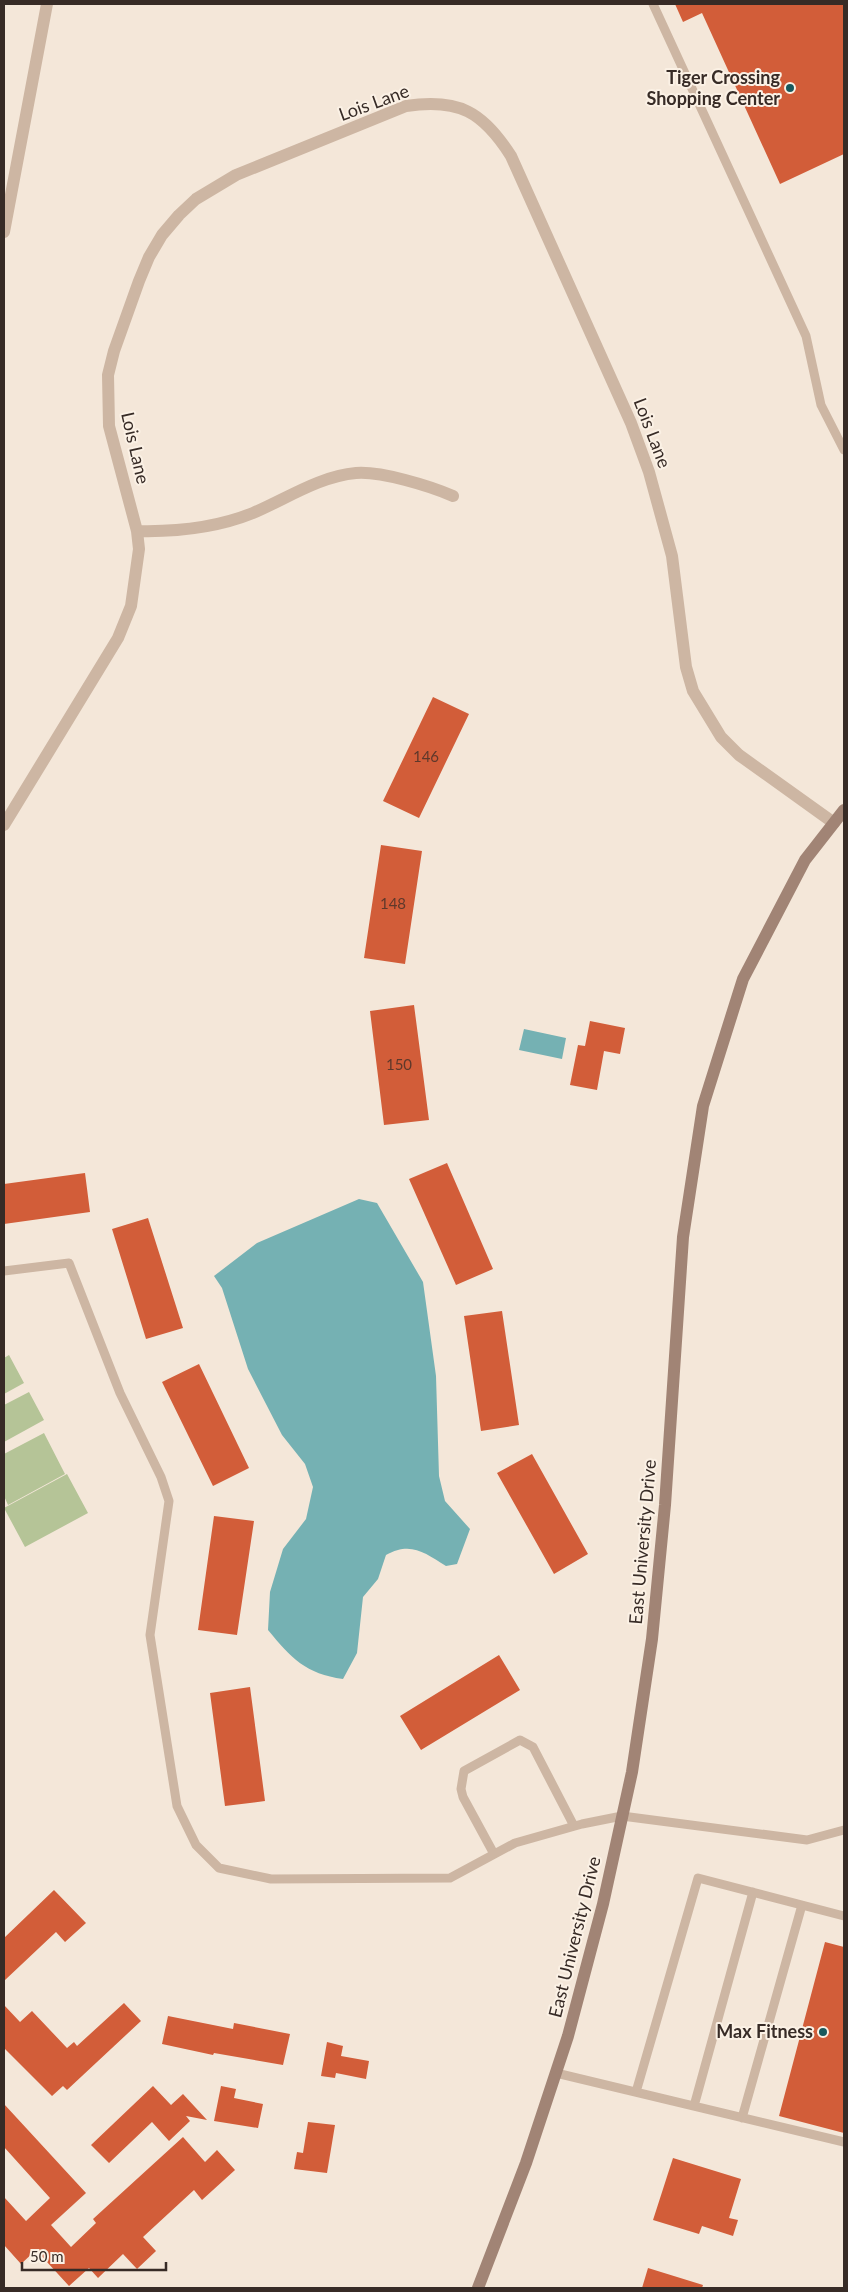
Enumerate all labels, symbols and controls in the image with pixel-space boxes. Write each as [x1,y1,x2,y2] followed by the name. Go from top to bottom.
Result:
[646,66,780,109] place label: Tiger Crossing Shopping Center
[335,79,412,125] street label: Lois Lane
[784,82,796,94] marker: Tiger Crossing Shopping Center
[630,394,676,471] street label: Lois Lane
[117,410,155,486] street label: Lois Lane
[413,747,439,765] house number: 146
[380,894,406,912] house number: 148
[386,1055,412,1073] house number: 150
[624,1459,660,1625] street label: East University Drive
[543,1854,605,2020] street label: East University Drive
[716,2020,813,2042] place label: Max Fitness
[817,2026,829,2038] marker: Max Fitness
[22,2240,166,2272] scale bar
[30,2247,64,2265] text: 50 m

